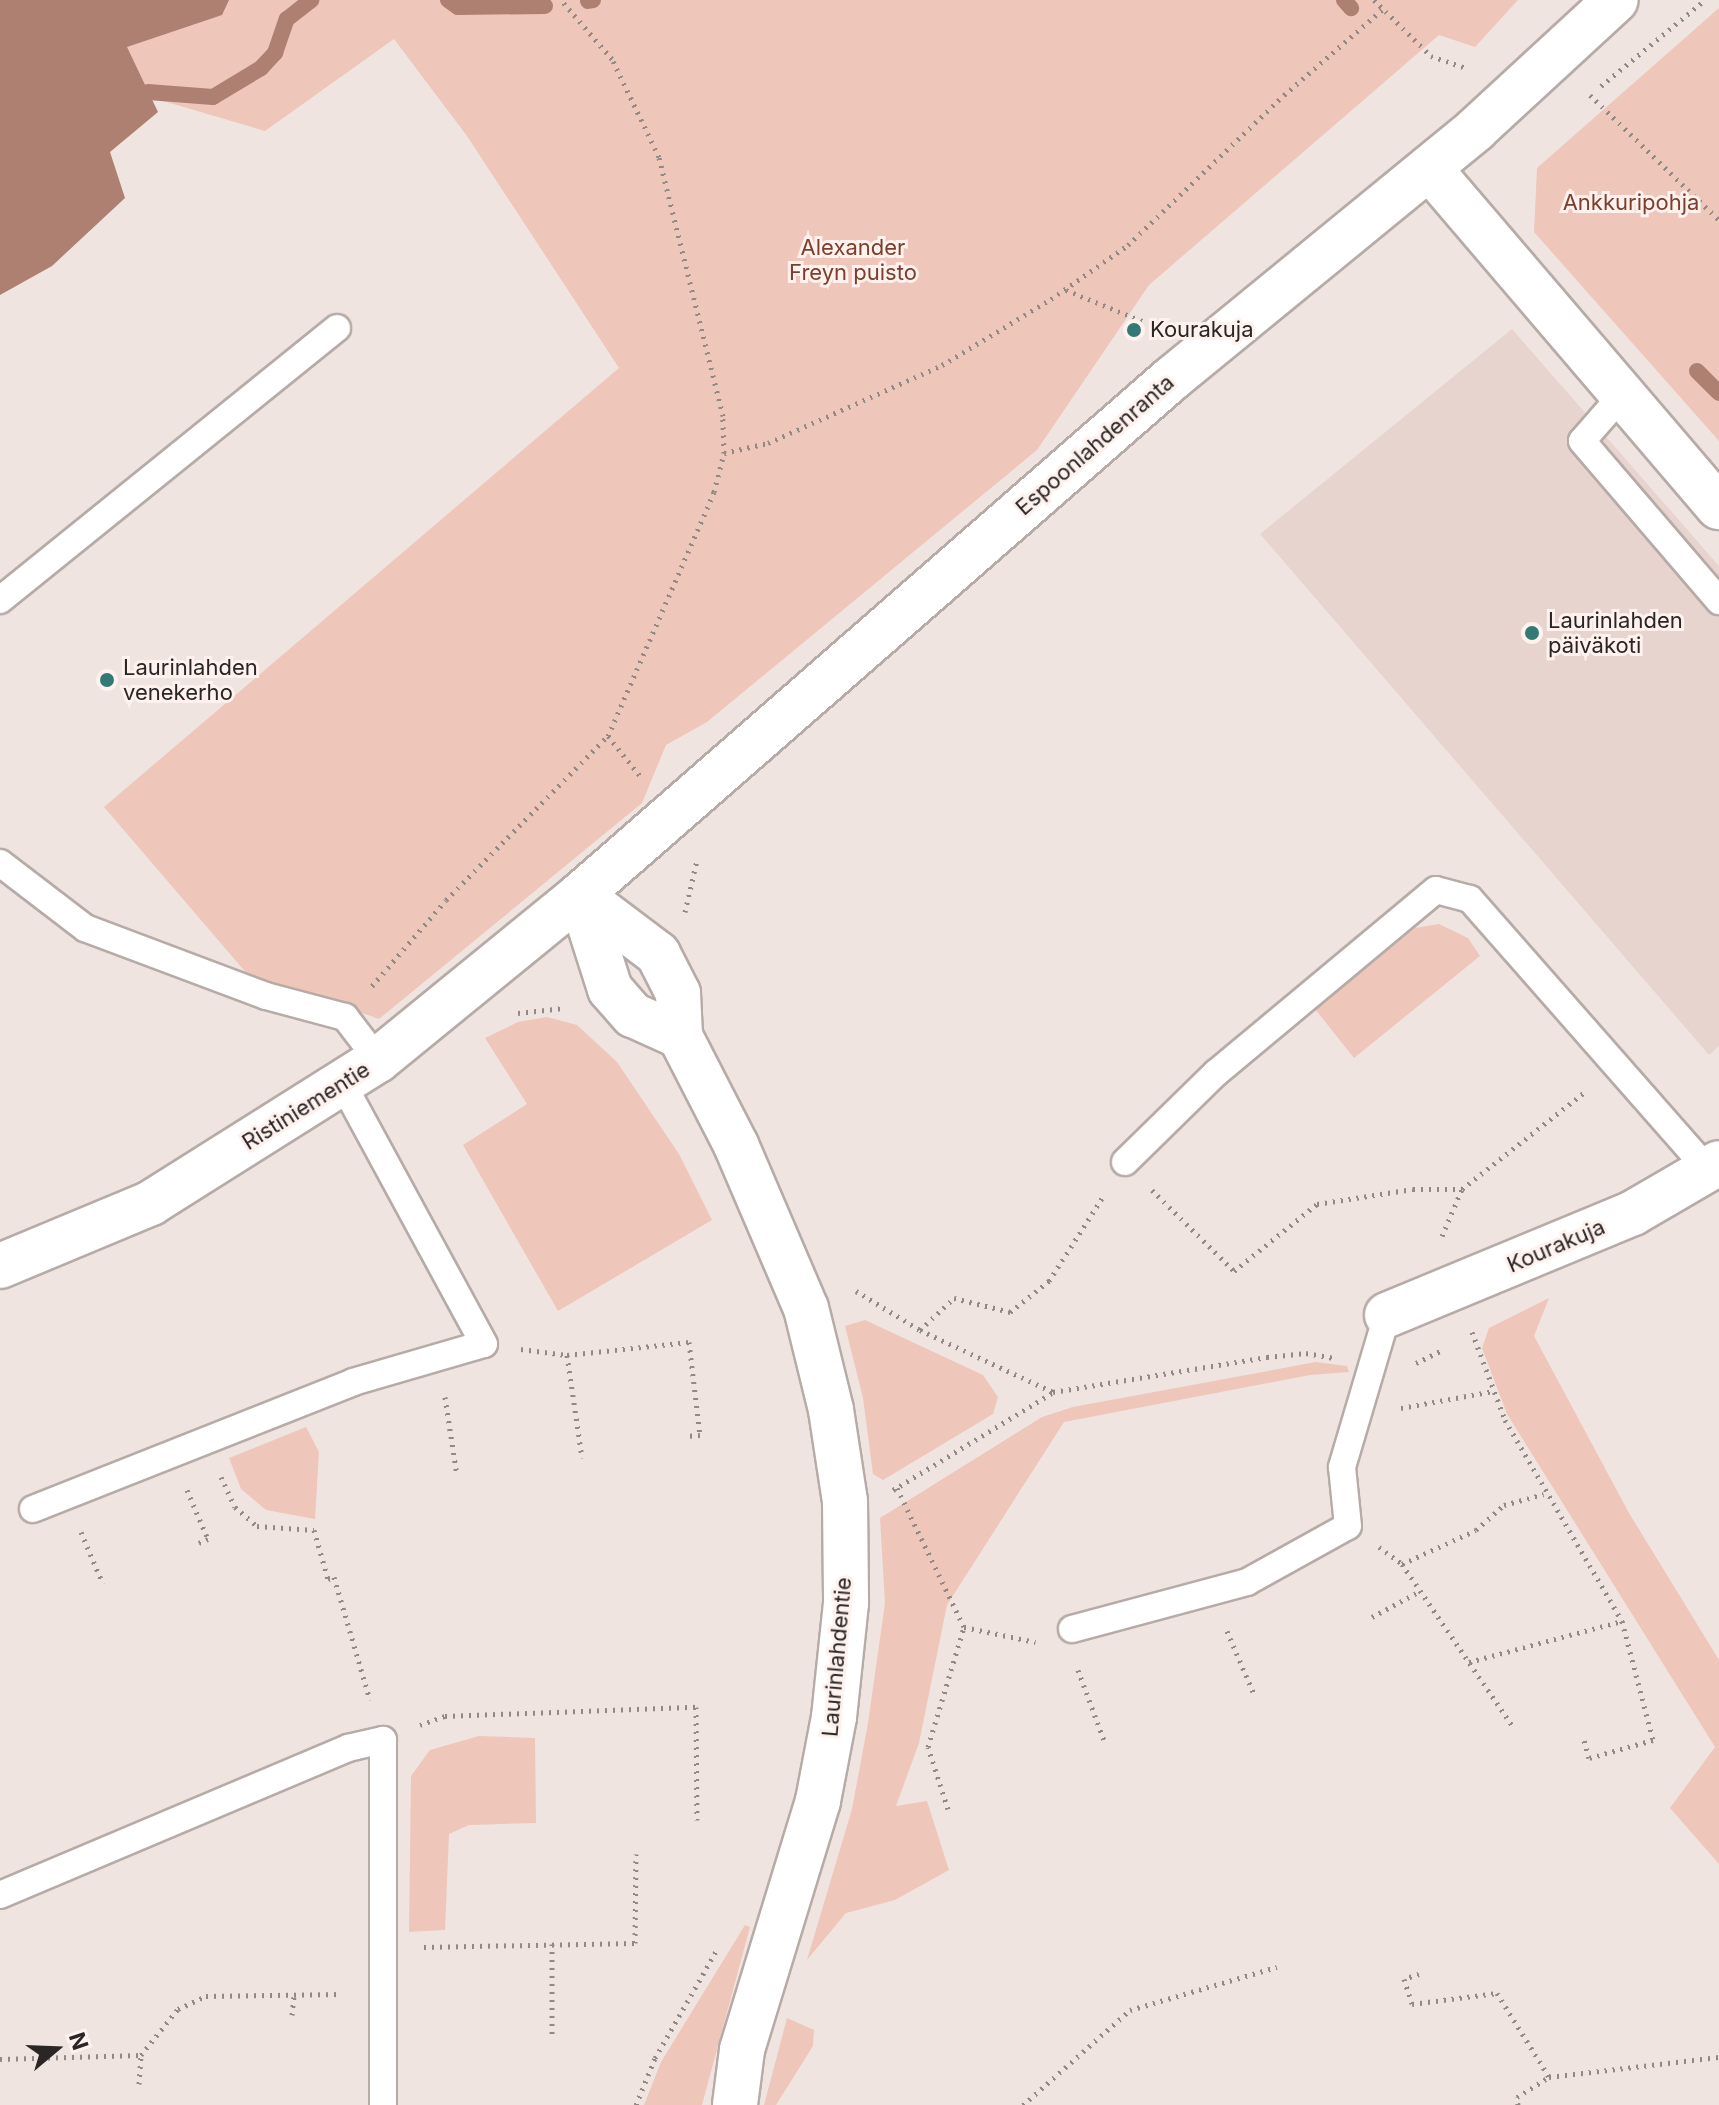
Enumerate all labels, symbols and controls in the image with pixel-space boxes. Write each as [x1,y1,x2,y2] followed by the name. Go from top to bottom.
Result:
[1563,190,1699,216] park label: Ankkuripohja
[789,234,917,286] park label: Alexander Freyn puisto
[1150,317,1254,343] place label: Kourakuja
[1125,321,1143,339] marker: Kourakuja
[1011,369,1179,521] street label: Espoonlahdenranta
[1548,607,1683,658] place label: Laurinlahden päiväkoti
[1523,624,1541,642] marker: Laurinlahden päiväkoti
[123,654,258,706] place label: Laurinlahden venekerho
[98,671,116,689] marker: Laurinlahden venekerho
[237,1056,375,1156] street label: Ristiniementie
[1503,1214,1609,1278] street label: Kourakuja
[817,1576,857,1738] street label: Laurinlahdentie
[16,2009,96,2089] north arrow
[64,2029,94,2053] text: N

